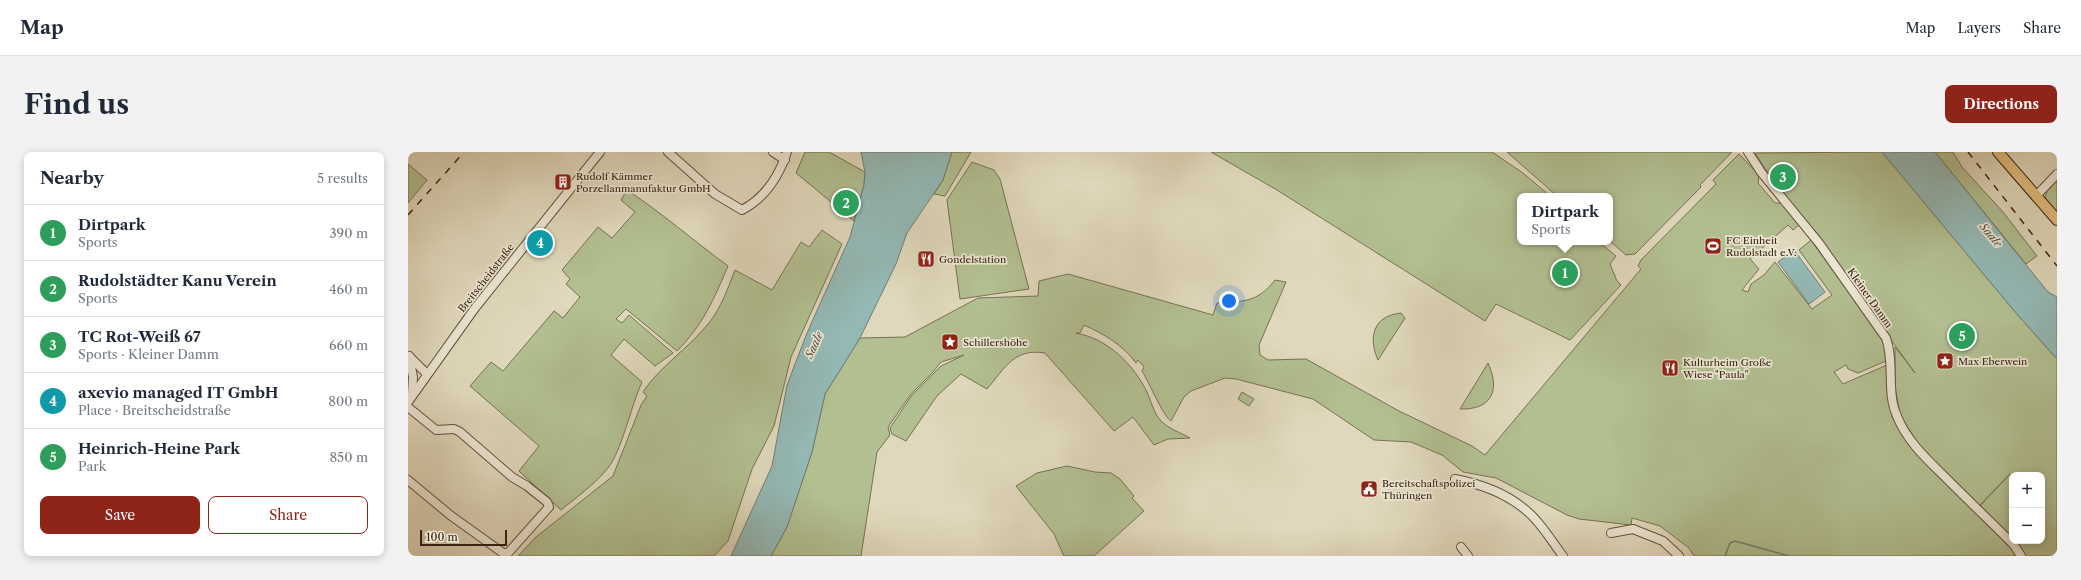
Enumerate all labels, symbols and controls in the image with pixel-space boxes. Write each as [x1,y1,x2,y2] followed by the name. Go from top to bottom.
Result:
[20,16,64,39] text: Map
[1905,19,1935,37] text: Map
[1957,19,2001,37] text: Layers
[2023,19,2061,37] text: Share
[1945,85,2057,123] button: Directions
[24,87,129,121] text: Find us
[1770,162,1796,192] pin: 3
[40,168,104,188] text: Nearby
[317,170,368,186] text: 5 results
[576,170,711,195] place label: Rudolf Kämmer Porzellanmanufaktur GmbH
[553,172,573,192] building icon: Rudolf Kämmer Porzellanmanufaktur GmbH
[833,188,859,218] pin: 2
[1517,193,1613,245] popup
[1531,202,1599,221] text: Dirtpark
[78,215,146,234] text: Dirtpark
[1976,219,2006,251] water label: Saale
[1531,221,1571,237] text: Sports
[50,225,56,241] text: 1
[329,225,368,241] text: 390 m
[527,228,553,258] pin: 4
[78,234,117,250] text: Sports
[1726,234,1797,259] place label: FC Einheit Rudolstadt e.V.
[1703,236,1723,256] sports icon: FC Einheit Rudolstadt e.V.
[455,241,517,315] street label: Breitscheidstraße
[916,249,936,269] restaurant icon: Gondelstation
[939,253,1007,266] place label: Gondelstation
[1552,258,1578,288] pin: 1
[1845,266,1896,331] street label: Kleiner Damm
[78,271,277,290] text: Rudolstädter Kanu Verein
[49,281,57,297] text: 2
[329,281,368,297] text: 460 m
[78,290,117,306] text: Sports
[1219,291,1239,311] your location
[1949,321,1975,351] pin: 5
[78,327,201,346] text: TC Rot-Weiß 67
[801,329,826,361] water label: Saale
[940,332,960,352] place icon: Schillershöhe
[963,336,1028,349] place label: Schillershöhe
[49,337,57,353] text: 3
[329,337,368,353] text: 660 m
[78,346,219,362] text: Sports · Kleiner Damm
[1935,351,1955,371] place icon: Max Eberwein
[1958,355,2028,368] place label: Max Eberwein
[1682,356,1772,381] place label: Kulturheim Große Wiese "Paula"
[1660,358,1680,378] restaurant icon: Kulturheim Große Wiese "Paula"
[78,383,278,402] text: axevio managed IT GmbH
[49,393,57,409] text: 4
[328,393,368,409] text: 800 m
[78,402,231,418] text: Place · Breitscheidstraße
[78,439,240,458] text: Heinrich-Heine Park
[49,449,57,465] text: 5
[329,449,368,465] text: 850 m
[78,458,106,474] text: Park
[2009,472,2045,544] map controls
[2009,472,2045,508] button: +
[1382,477,1475,502] place label: Bereitschaftspolizei Thüringen
[1359,479,1379,499] public building icon: Bereitschaftspolizei Thüringen
[40,496,200,534] button: Save
[208,496,368,534] button: Share
[2009,508,2045,544] button: −
[420,528,507,547] scale bar
[426,530,458,544] text: 100 m

